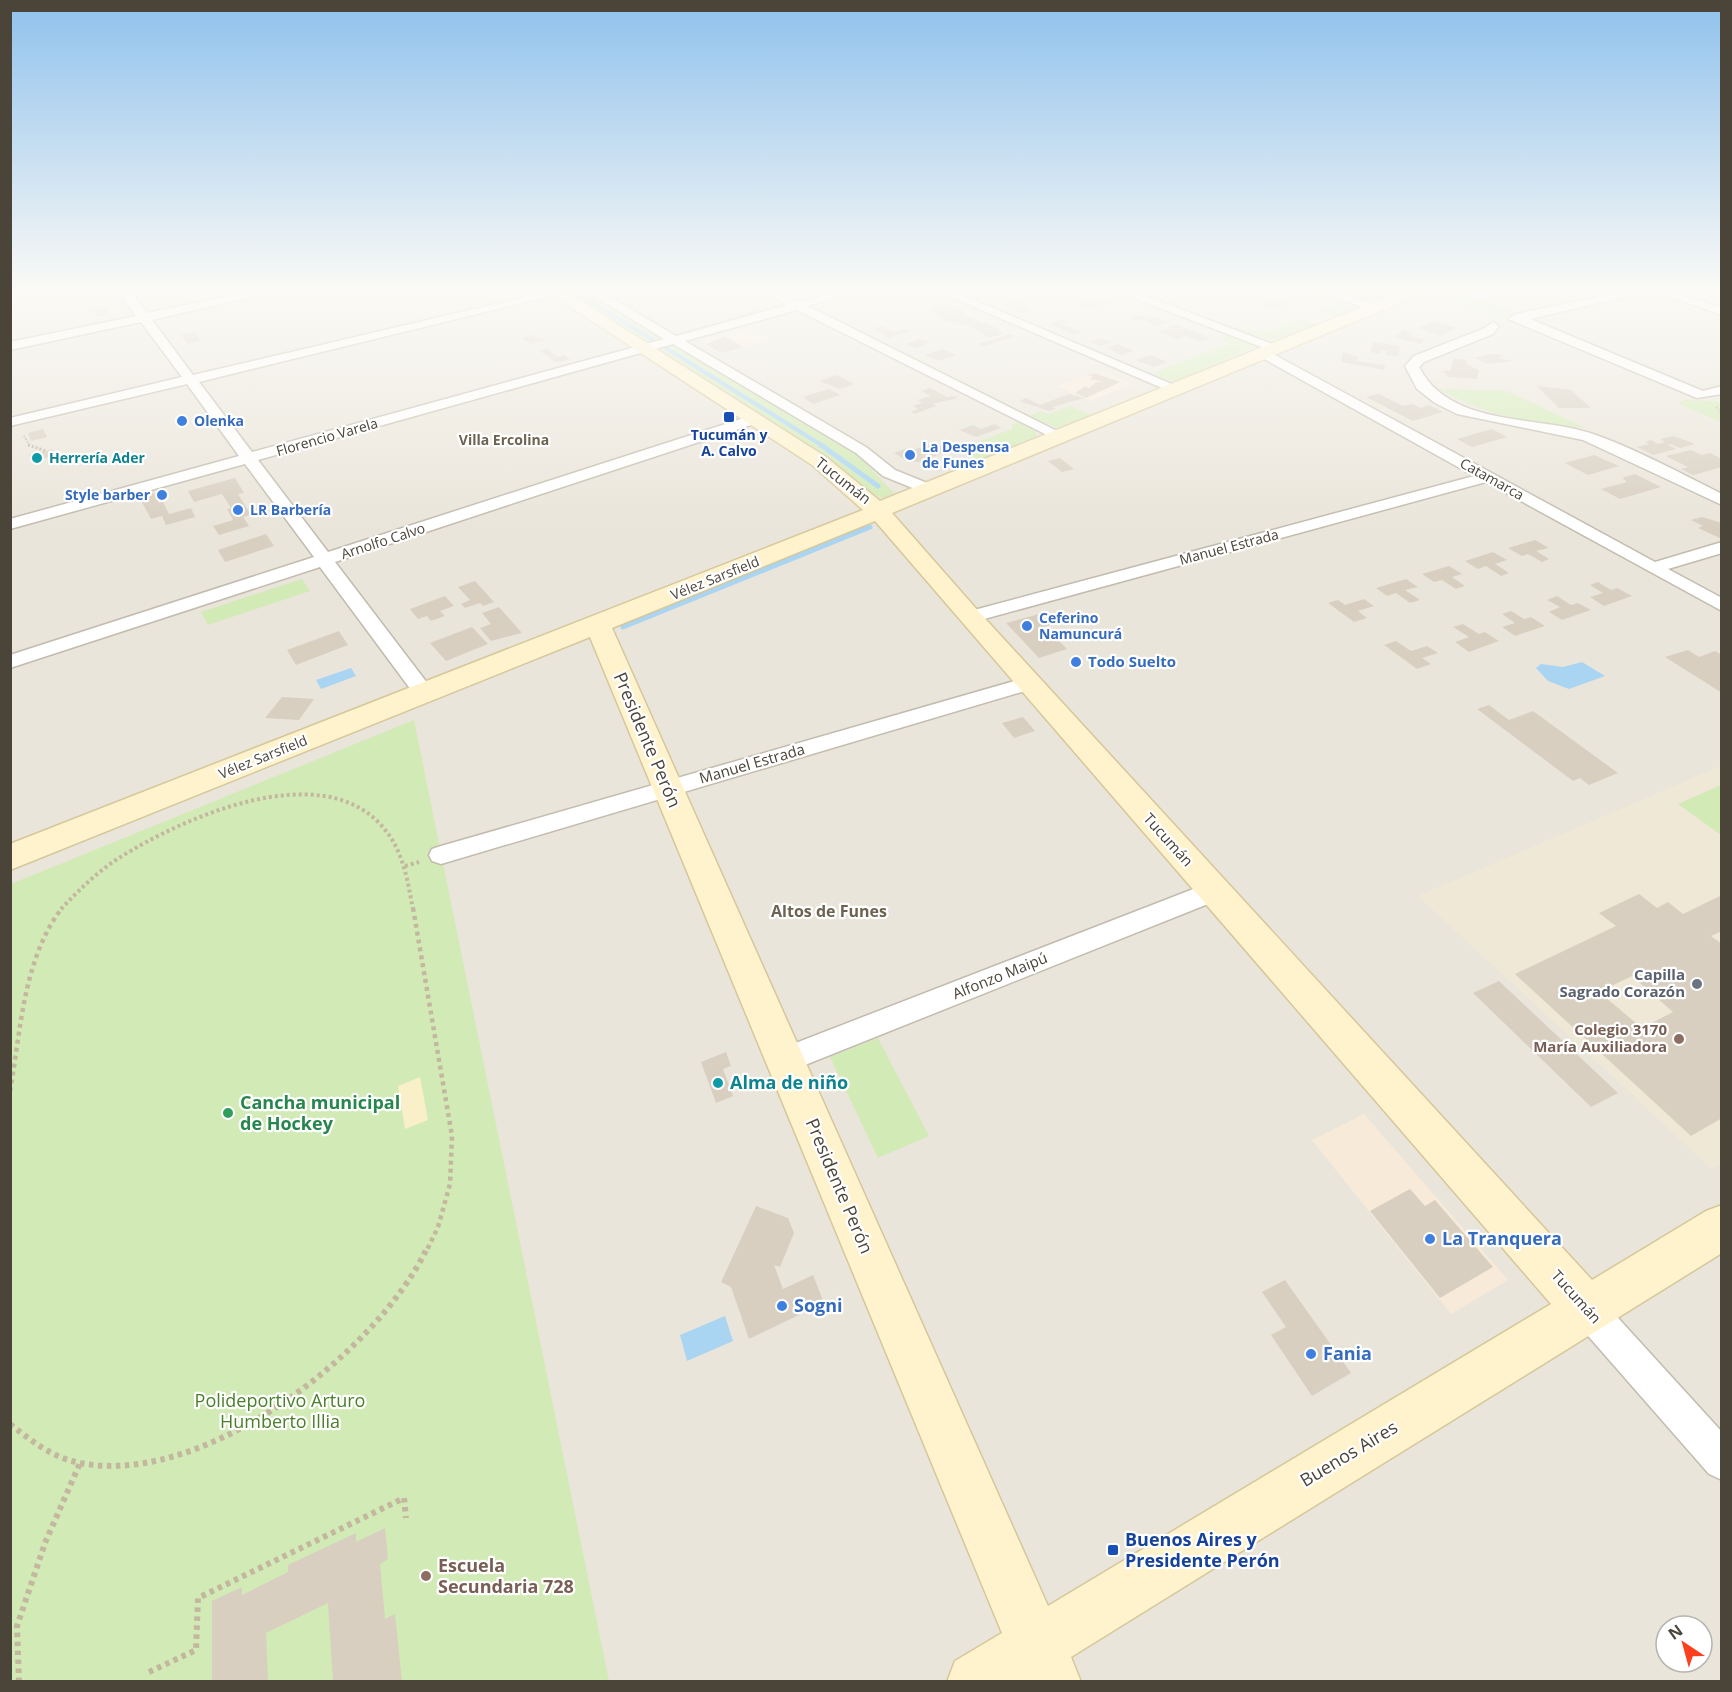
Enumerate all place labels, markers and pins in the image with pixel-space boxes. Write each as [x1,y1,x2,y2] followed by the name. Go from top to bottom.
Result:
[722,410,736,424] marker: Tucumán y A. Calvo
[194,411,244,430] place label: Olenka
[175,414,189,428] marker: Olenka
[691,425,767,460] place label: Tucumán y A. Calvo
[922,437,1009,472] place label: La Despensa de Funes
[49,448,145,467] place label: Herrería Ader
[903,448,917,462] marker: La Despensa de Funes
[30,451,44,465] marker: Herrería Ader
[65,485,151,504] place label: Style barber
[155,488,169,502] marker: Style barber
[250,500,331,519] place label: LR Barbería
[231,503,245,517] marker: LR Barbería
[1039,608,1122,643] place label: Ceferino Namuncurá
[1020,619,1034,633] marker: Ceferino Namuncurá
[1088,651,1176,671] place label: Todo Suelto
[1069,655,1083,669] marker: Todo Suelto
[1559,964,1685,1001] place label: Capilla Sagrado Corazón
[1690,977,1704,991] marker: Capilla Sagrado Corazón
[1533,1019,1667,1056] place label: Colegio 3170 María Auxiliadora
[1672,1032,1686,1046] marker: Colegio 3170 María Auxiliadora
[730,1070,848,1094] place label: Alma de niño
[711,1076,725,1090] marker: Alma de niño
[240,1090,400,1135] place label: Cancha municipal de Hockey
[221,1106,235,1120] marker: Cancha municipal de Hockey
[1442,1226,1562,1250] place label: La Tranquera
[1423,1232,1437,1246] marker: La Tranquera
[794,1293,843,1317] place label: Sogni
[775,1299,789,1313] marker: Sogni
[1323,1341,1372,1365] place label: Fania
[1304,1347,1318,1361] marker: Fania
[1125,1527,1280,1572] place label: Buenos Aires y Presidente Perón
[1106,1543,1120,1557] marker: Buenos Aires y Presidente Perón
[438,1553,574,1598] place label: Escuela Secundaria 728
[419,1569,433,1583] marker: Escuela Secundaria 728

